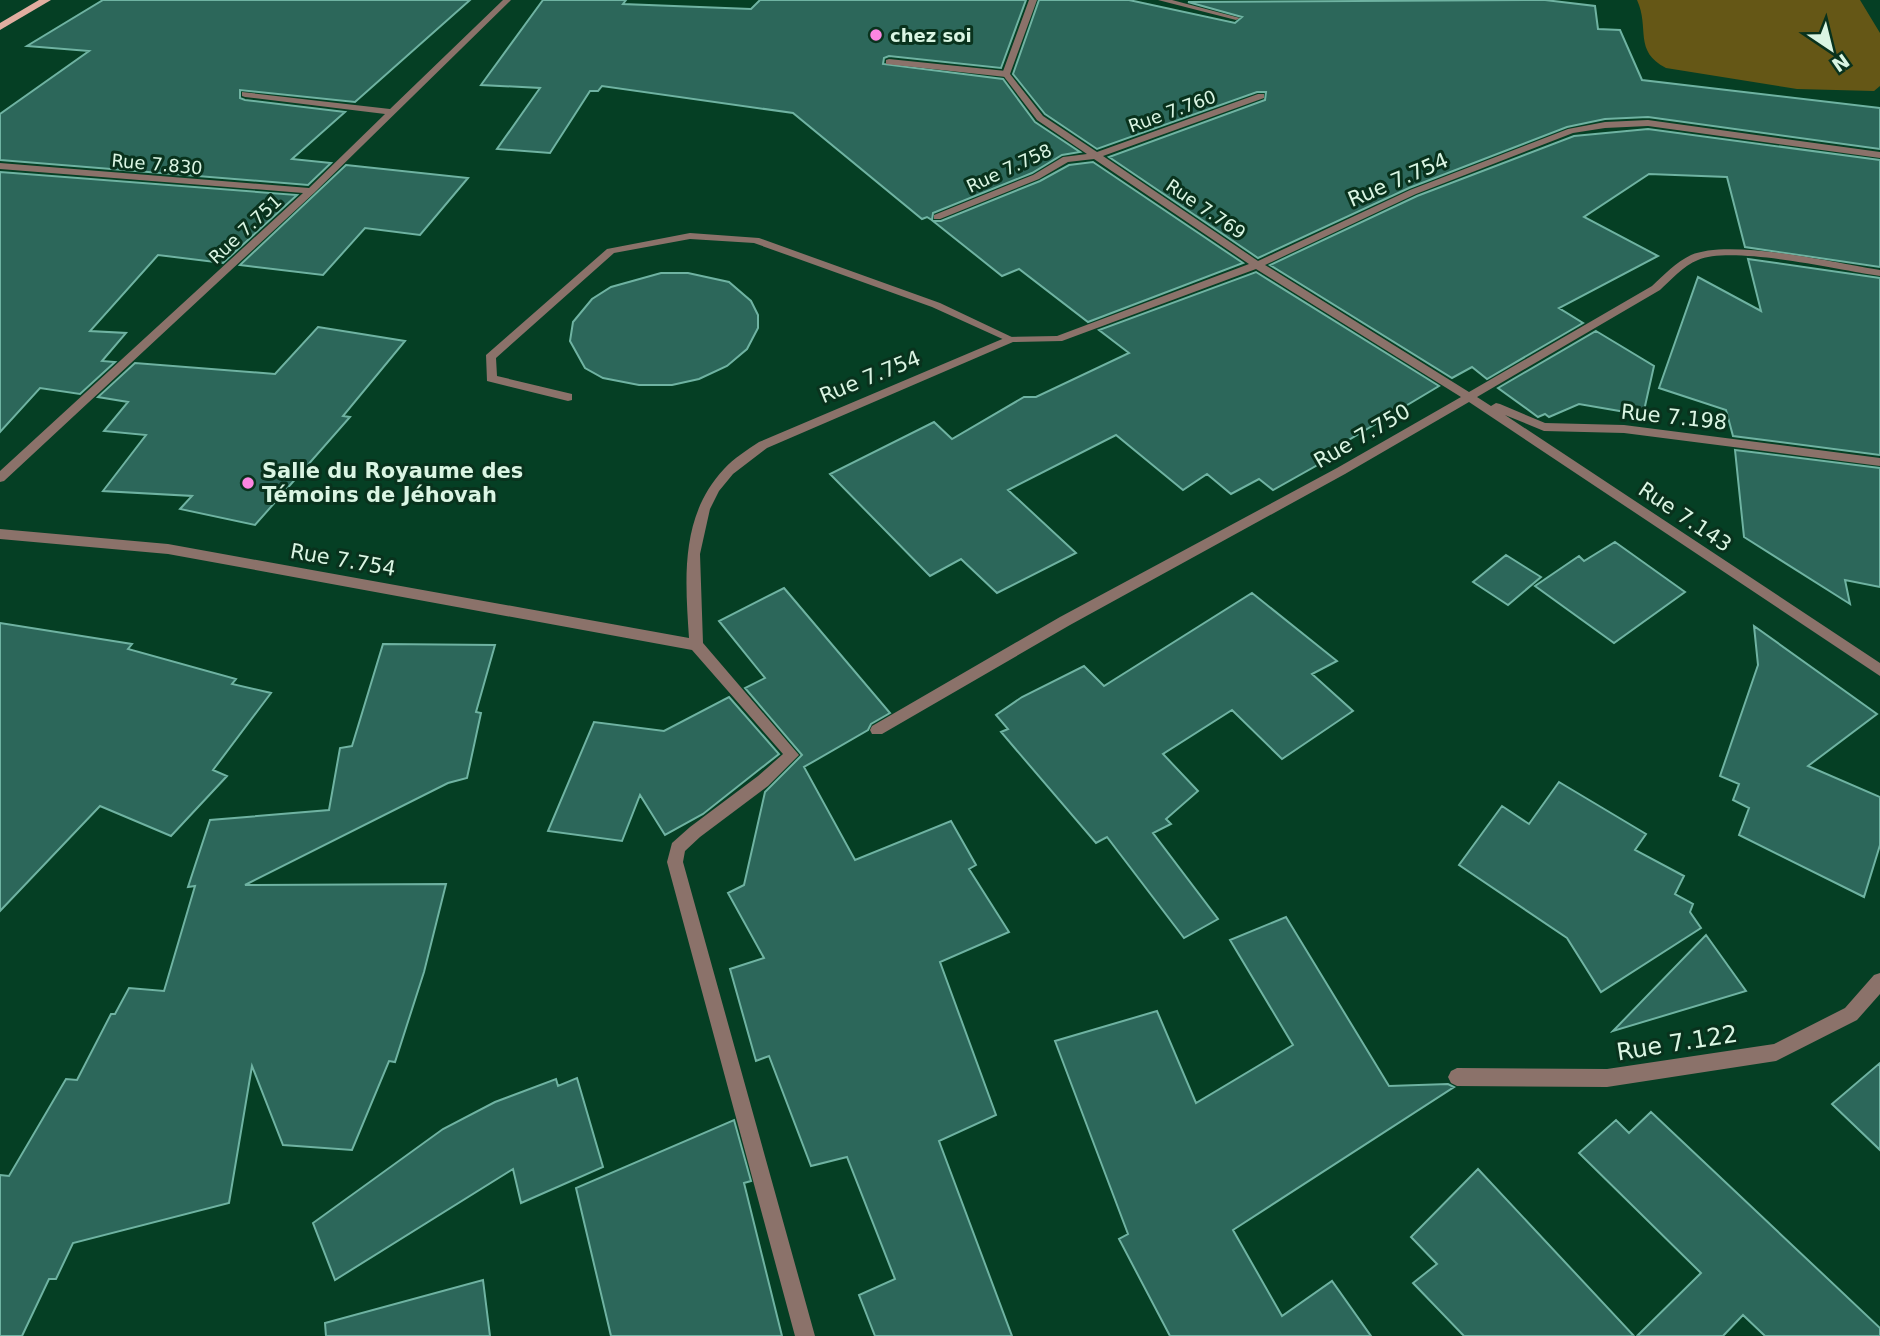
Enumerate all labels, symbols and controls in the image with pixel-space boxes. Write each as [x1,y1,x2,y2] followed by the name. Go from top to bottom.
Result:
[1796,14,1866,84] north arrow
[890,25,972,46] place label: chez soi
[868,27,884,43] marker: chez soi
[1828,49,1854,76] text: N
[1125,85,1219,137] street label: Rue 7.760
[963,139,1055,197] street label: Rue 7.758
[1344,148,1452,212] street label: Rue 7.754
[111,150,203,178] street label: Rue 7.830
[1162,175,1250,243] street label: Rue 7.769
[204,190,286,268] street label: Rue 7.751
[816,346,924,408] street label: Rue 7.754
[1310,399,1414,473] street label: Rue 7.750
[1620,399,1728,435] street label: Rue 7.198
[262,459,523,507] place label: Salle du Royaume des Témoins de Jéhovah
[240,475,256,491] marker: Salle du Royaume des Témoins de Jéhovah
[1634,477,1736,557] street label: Rue 7.143
[288,539,398,581] street label: Rue 7.754
[1615,1020,1739,1066] street label: Rue 7.122

